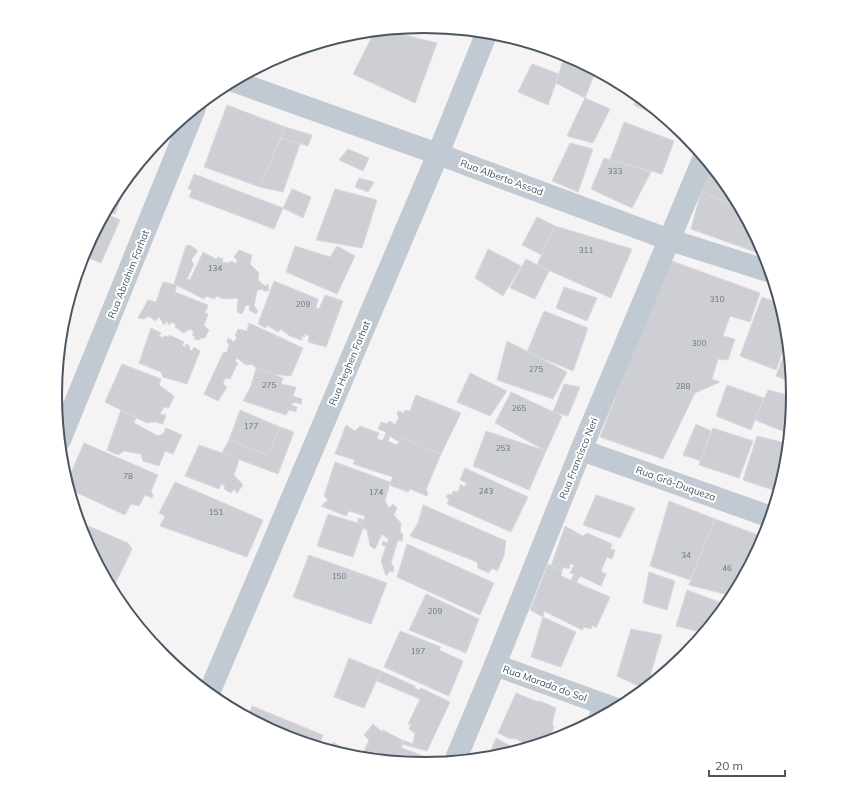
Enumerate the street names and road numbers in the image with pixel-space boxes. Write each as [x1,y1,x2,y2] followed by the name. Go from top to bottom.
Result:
[459,156,545,199] street label: Rua Alberto Assad
[105,228,152,320] street label: Rua Abrahim Farhat
[326,318,373,407] street label: Rua Heghen Farhat
[556,416,601,501] street label: Rua Francisco Neri
[634,463,718,504] street label: Rua Grã-Duqueza
[501,662,589,705] street label: Rua Morada do Sol

